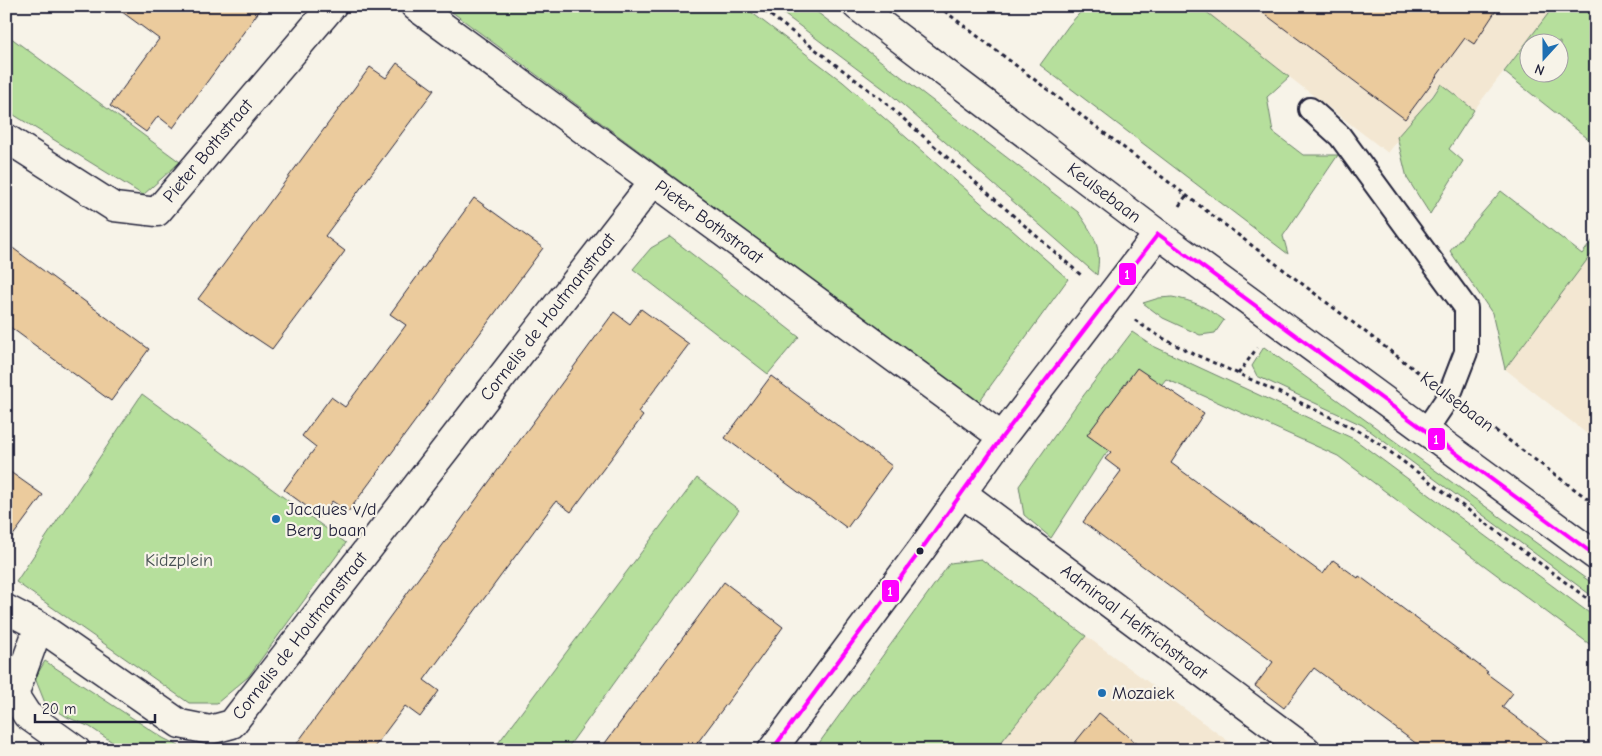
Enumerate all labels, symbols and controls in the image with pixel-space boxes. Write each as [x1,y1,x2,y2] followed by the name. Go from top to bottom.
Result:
[1520,32,1570,82] north arrow
[1532,60,1547,79] text: N
[159,94,258,207] street label: Pieter Bothstraat
[1063,158,1145,228] street label: Keulsebaan
[651,176,768,269] street label: Pieter Bothstraat
[476,228,621,405] street label: Cornelis de Houtmanstraat
[1118,262,1137,286] line badge: 1
[1124,266,1130,283] text: 1
[1416,367,1498,437] street label: Keulsebaan
[1427,427,1446,451] line badge: 1
[1433,431,1439,448] text: 1
[286,499,377,541] place label: Jacques v/d Berg baan
[270,513,282,525] marker: Jacques v/d Berg baan
[915,546,925,556] unlabelled marker
[228,547,373,724] street label: Cornelis de Houtmanstraat
[145,550,213,571] park label: Kidzplein
[1057,560,1212,684] street label: Admiraal Helfrichstraat
[881,579,900,603] line badge: 1
[887,583,893,600] text: 1
[1112,683,1175,704] place label: Mozaiek
[1096,687,1108,699] marker: Mozaiek
[35,691,155,723] scale bar
[42,700,76,718] text: 20 m

